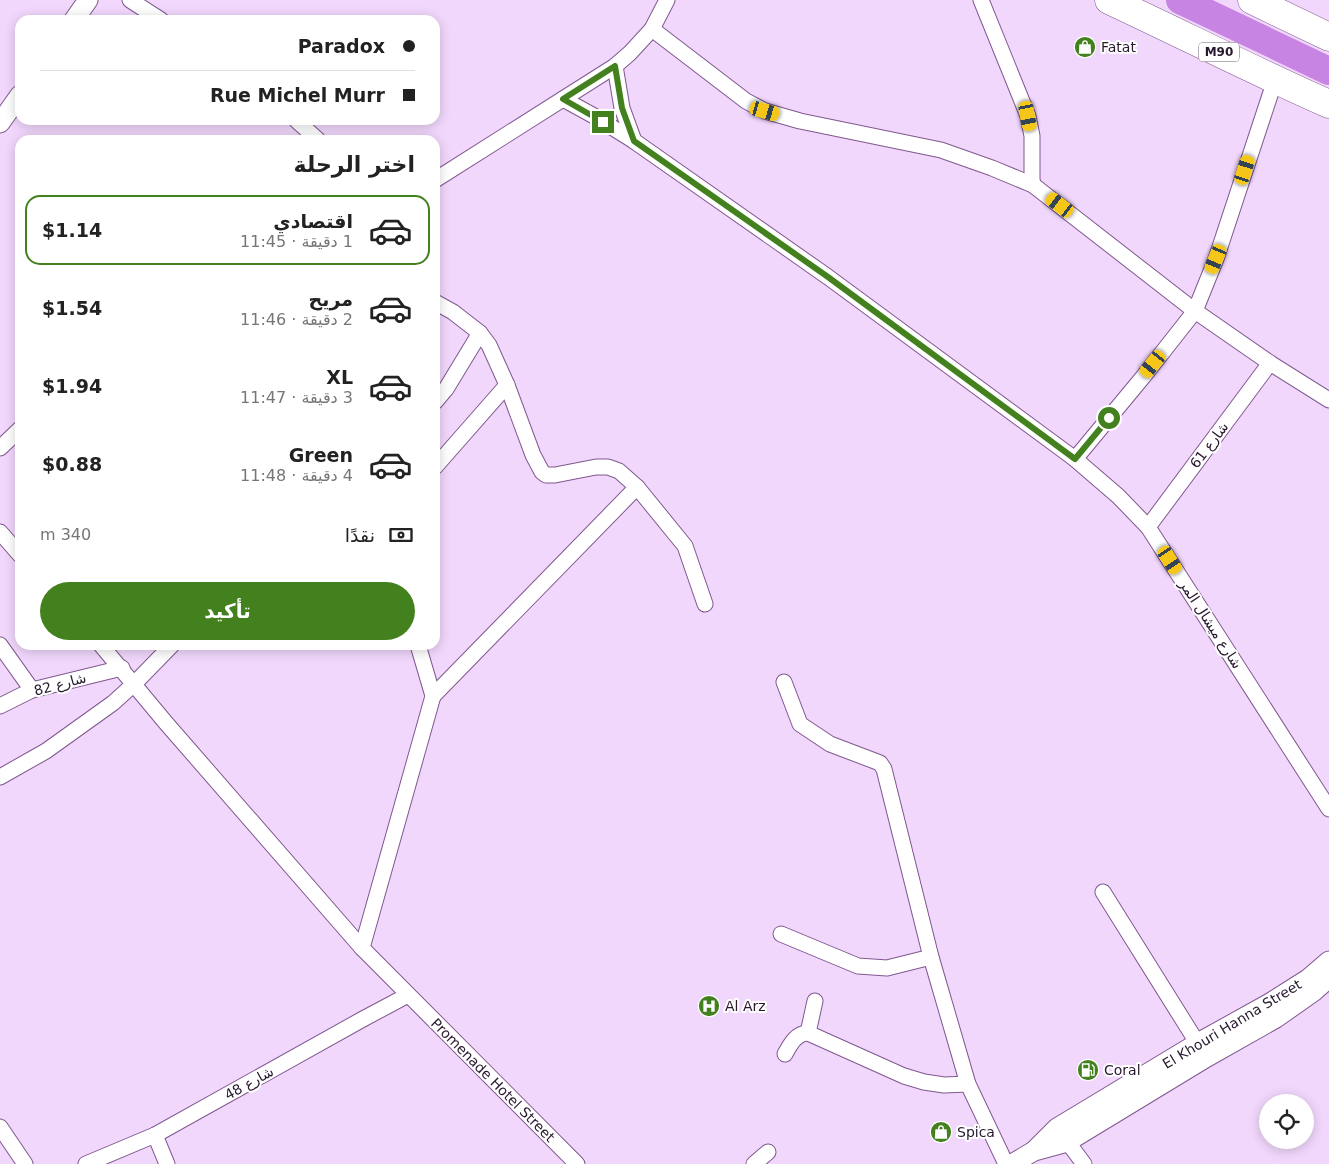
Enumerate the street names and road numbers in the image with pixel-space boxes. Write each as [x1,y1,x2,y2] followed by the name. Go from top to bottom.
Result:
[1199,42,1239,62] road number: M90
[1187,419,1232,472] street label: شارع 61
[1175,576,1246,672] street label: شارع ميشال المر
[32,669,88,700] street label: شارع 82
[1160,976,1305,1072] street label: El Khouri Hanna Street
[428,1015,558,1145] street label: Promenade Hotel Street
[222,1063,277,1104] street label: شارع 48

